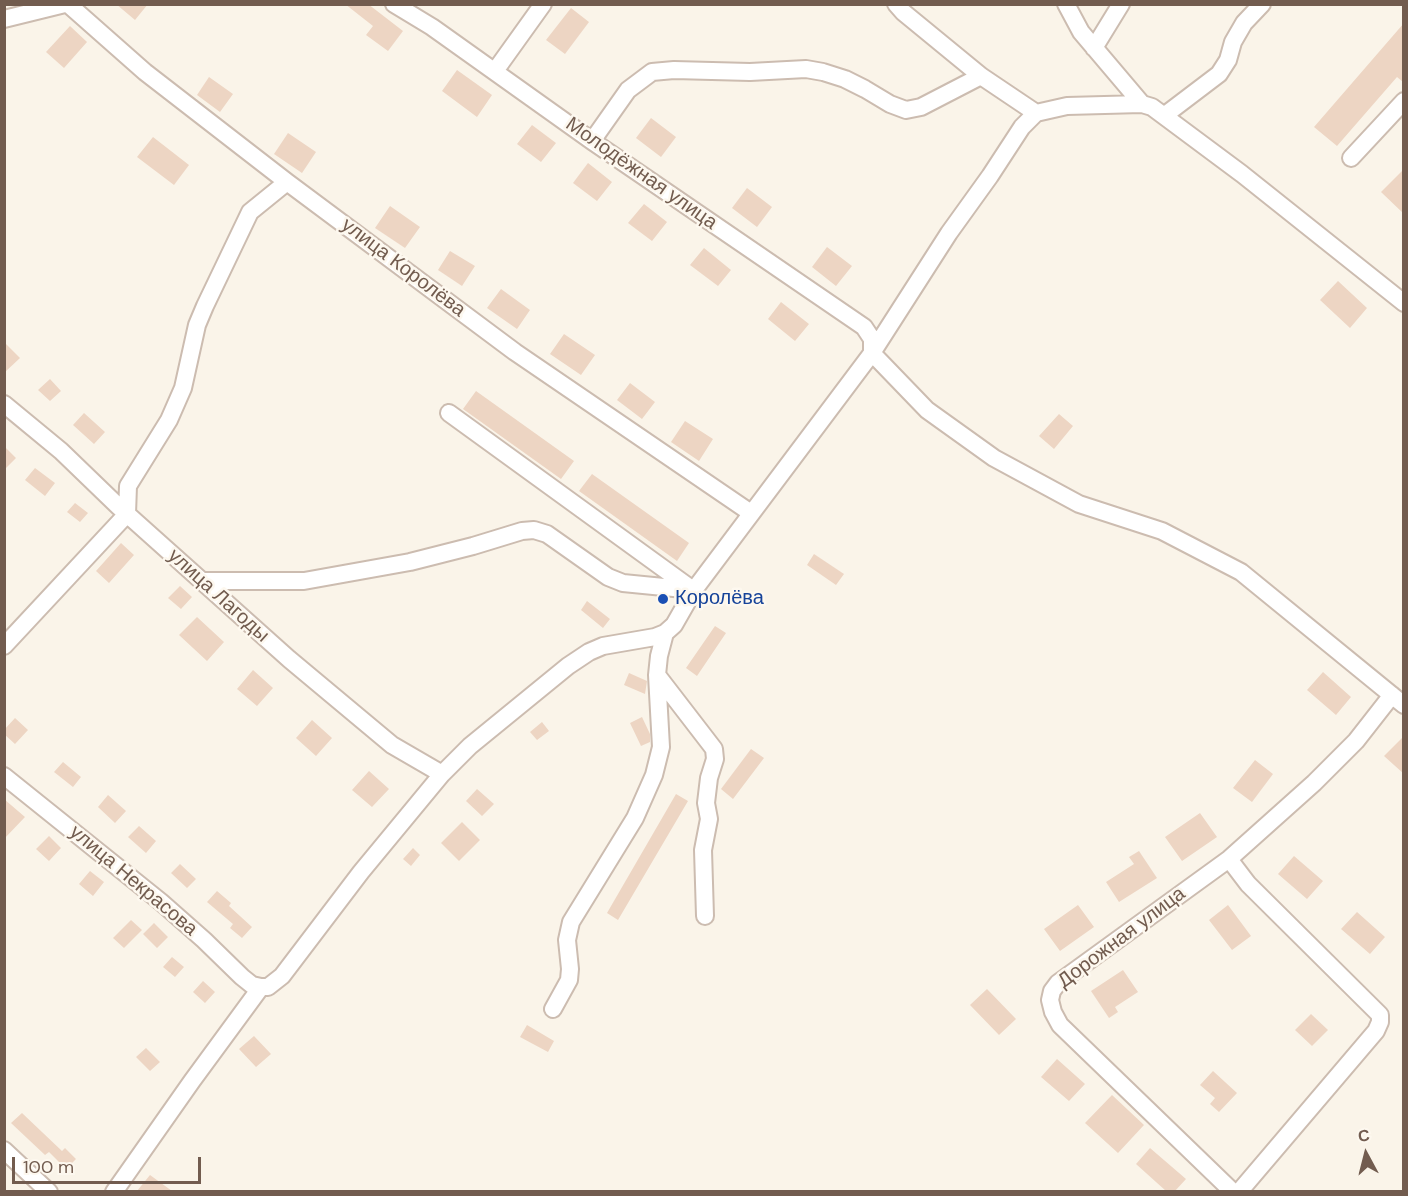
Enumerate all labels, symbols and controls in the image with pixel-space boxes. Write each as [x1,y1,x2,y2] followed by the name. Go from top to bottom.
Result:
[561,113,721,235] street label: Молодёжная улица
[336,214,470,322] street label: улица Королёва
[162,544,274,648] street label: улица Лагоды
[675,587,764,611] place label: Королёва
[656,592,670,606] marker: Королёва
[64,820,202,942] street label: улица Некрасова
[1053,882,1191,994] street label: Дорожная улица
[1336,1124,1396,1184] north arrow
[1357,1125,1371,1147] text: С
[15,1145,204,1183] scale bar
[23,1155,74,1179] text: 100 m

